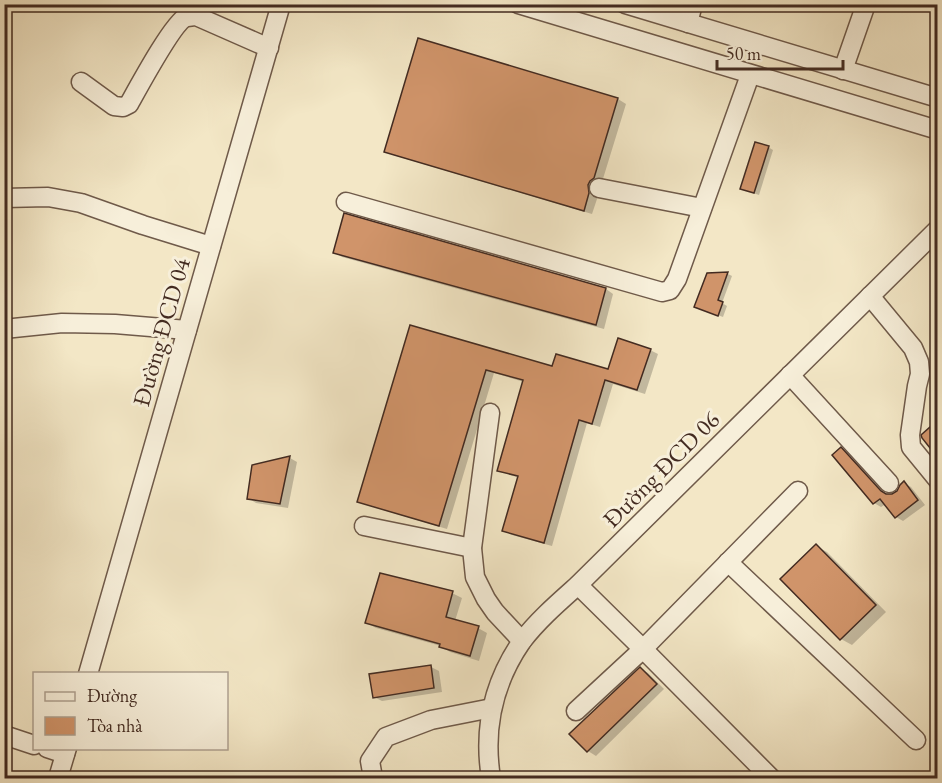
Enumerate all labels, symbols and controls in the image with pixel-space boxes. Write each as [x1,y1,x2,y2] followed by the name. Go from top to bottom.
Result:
[717,33,843,71] scale bar
[726,42,761,65] text: 50 m
[125,254,197,410] street label: Đường ĐCD 04
[596,404,726,534] street label: Đường ĐCD 06
[33,672,228,750] legend
[87,684,137,707] text: Đường
[87,714,143,737] text: Tòa nhà

